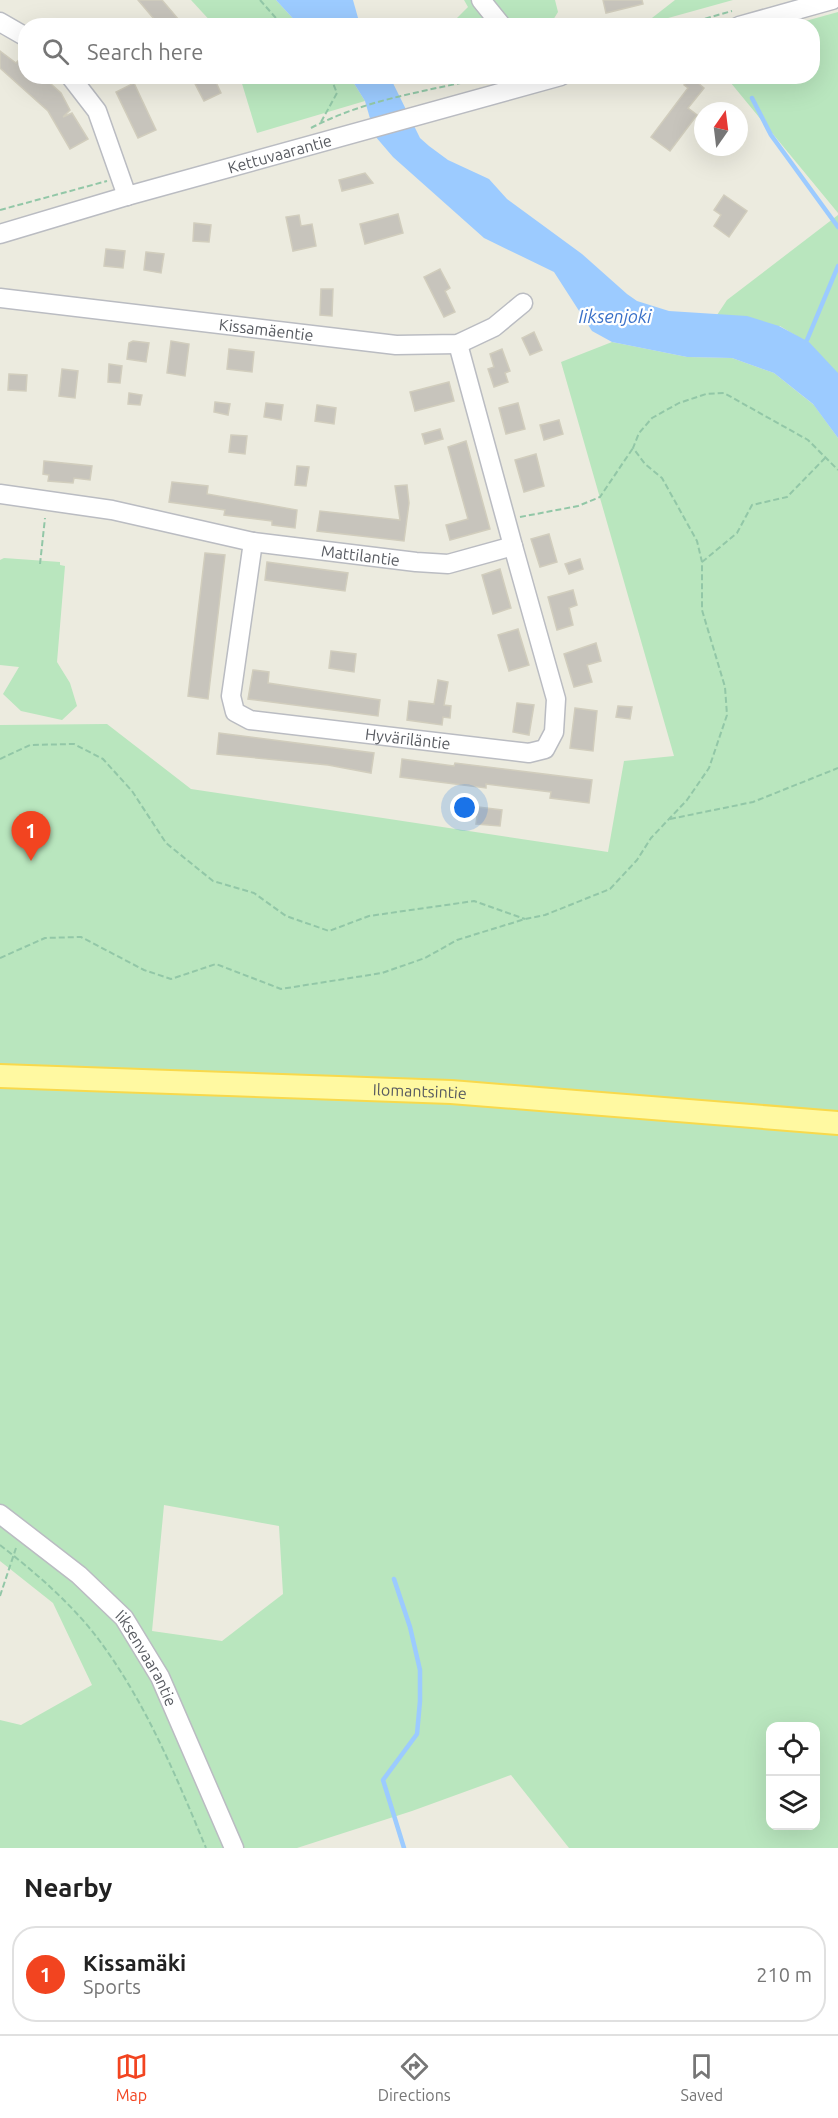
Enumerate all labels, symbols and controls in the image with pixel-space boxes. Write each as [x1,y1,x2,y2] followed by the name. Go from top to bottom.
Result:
[18,18,820,84] search box
[39,35,72,68] icon: search
[87,39,203,64] text: Search here
[694,102,748,156] north arrow
[226,131,334,177] street label: Kettuvaarantie
[578,306,652,326] water label: Iiksenjoki
[218,315,314,344] street label: Kissamäentie
[320,541,401,569] street label: Mattilantie
[364,725,451,753] street label: Hyväriläntie
[450,793,479,822] your location
[12,812,51,861] pin: 1
[372,1080,467,1102] street label: Ilomantsintie
[112,1606,180,1709] street label: Iiksenvaarantie
[766,1722,820,1830] map controls
[766,1722,820,1776] button: locate
[766,1776,820,1830] button: layers
[24,1873,112,1902] text: Nearby
[83,1950,186,1975] text: Kissamäki
[40,1963,51,1986] text: 1
[756,1963,812,1986] text: 210 m
[83,1975,141,1998] text: Sports
[115,2050,148,2104] tab: Map
[378,2050,451,2104] tab: Directions
[681,2050,723,2104] tab: Saved

